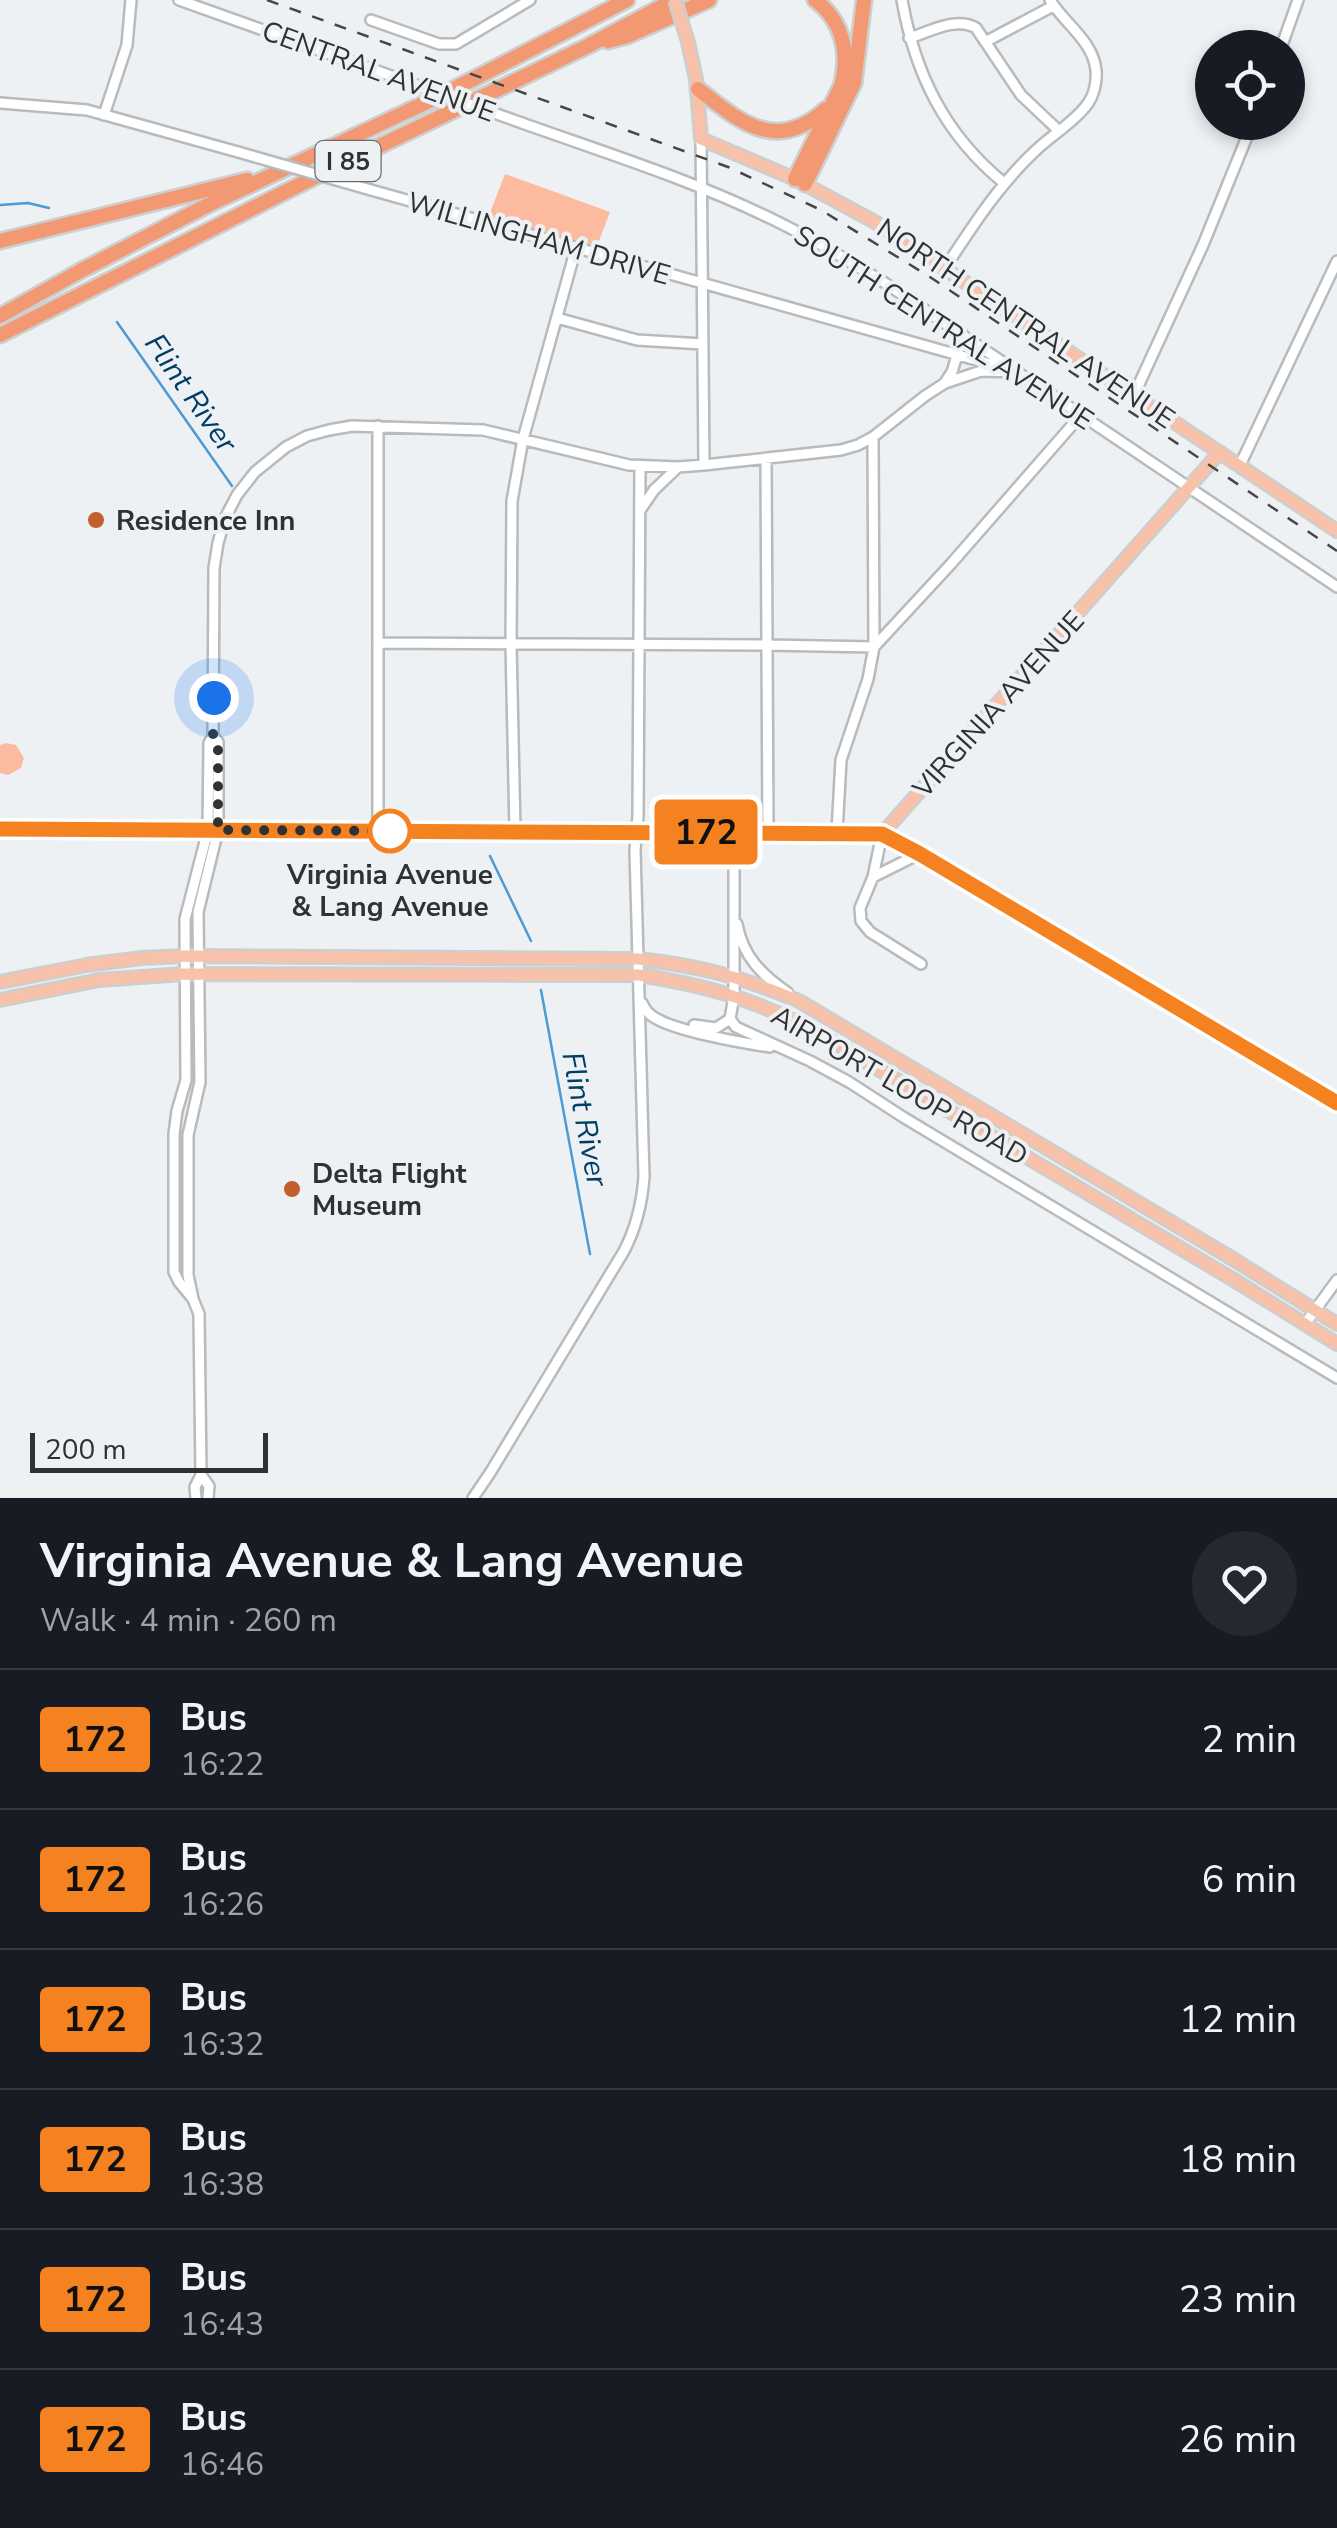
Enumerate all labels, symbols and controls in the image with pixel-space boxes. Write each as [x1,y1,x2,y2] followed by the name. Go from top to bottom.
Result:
[257,12,501,132] street label: CENTRAL AVENUE
[1195,30,1305,140] map controls
[1195,30,1305,140] button: locate
[316,141,380,181] road number: I 85
[403,183,675,295] street label: WILLINGHAM DRIVE
[869,210,1182,438] street label: NORTH CENTRAL AVENUE
[786,216,1101,439] street label: SOUTH CENTRAL AVENUE
[135,326,247,462] water label: Flint River
[116,502,295,540] place label: Residence Inn
[85,509,107,531] marker: Residence Inn
[904,603,1093,807] street label: VIRGINIA AVENUE
[189,673,239,723] your location
[648,800,764,864] line badge: 172
[674,809,738,856] text: 172
[369,810,411,852] marker: Virginia Avenue & Lang Avenue
[286,856,493,926] place label: Virginia Avenue & Lang Avenue
[764,997,1035,1175] street label: AIRPORT LOOP ROAD
[551,1048,618,1191] water label: Flint River
[312,1155,467,1225] place label: Delta Flight Museum
[281,1178,303,1200] marker: Delta Flight Museum
[30,1428,268,1472] scale bar
[45,1431,127,1469] text: 200 m
[40,1528,744,1594] text: Virginia Avenue & Lang Avenue
[1192,1531,1297,1636] button: heart
[40,1599,337,1642] text: Walk · 4 min · 260 m
[180,1692,247,1743] text: Bus
[1202,1714,1297,1765] text: 2 min
[63,1716,127,1763] text: 172
[180,1743,264,1786] text: 16:22
[180,1832,247,1883] text: Bus
[1202,1854,1297,1905] text: 6 min
[63,1856,127,1903] text: 172
[180,1883,264,1926] text: 16:26
[180,1972,247,2023] text: Bus
[1179,1994,1297,2045] text: 12 min
[63,1996,127,2043] text: 172
[180,2023,264,2066] text: 16:32
[180,2112,247,2163] text: Bus
[1179,2134,1297,2185] text: 18 min
[63,2136,127,2183] text: 172
[180,2163,264,2206] text: 16:38
[180,2252,247,2303] text: Bus
[1179,2274,1297,2325] text: 23 min
[63,2276,127,2323] text: 172
[180,2303,264,2346] text: 16:43
[180,2392,247,2443] text: Bus
[1179,2414,1297,2465] text: 26 min
[63,2416,127,2463] text: 172
[180,2443,264,2486] text: 16:46

